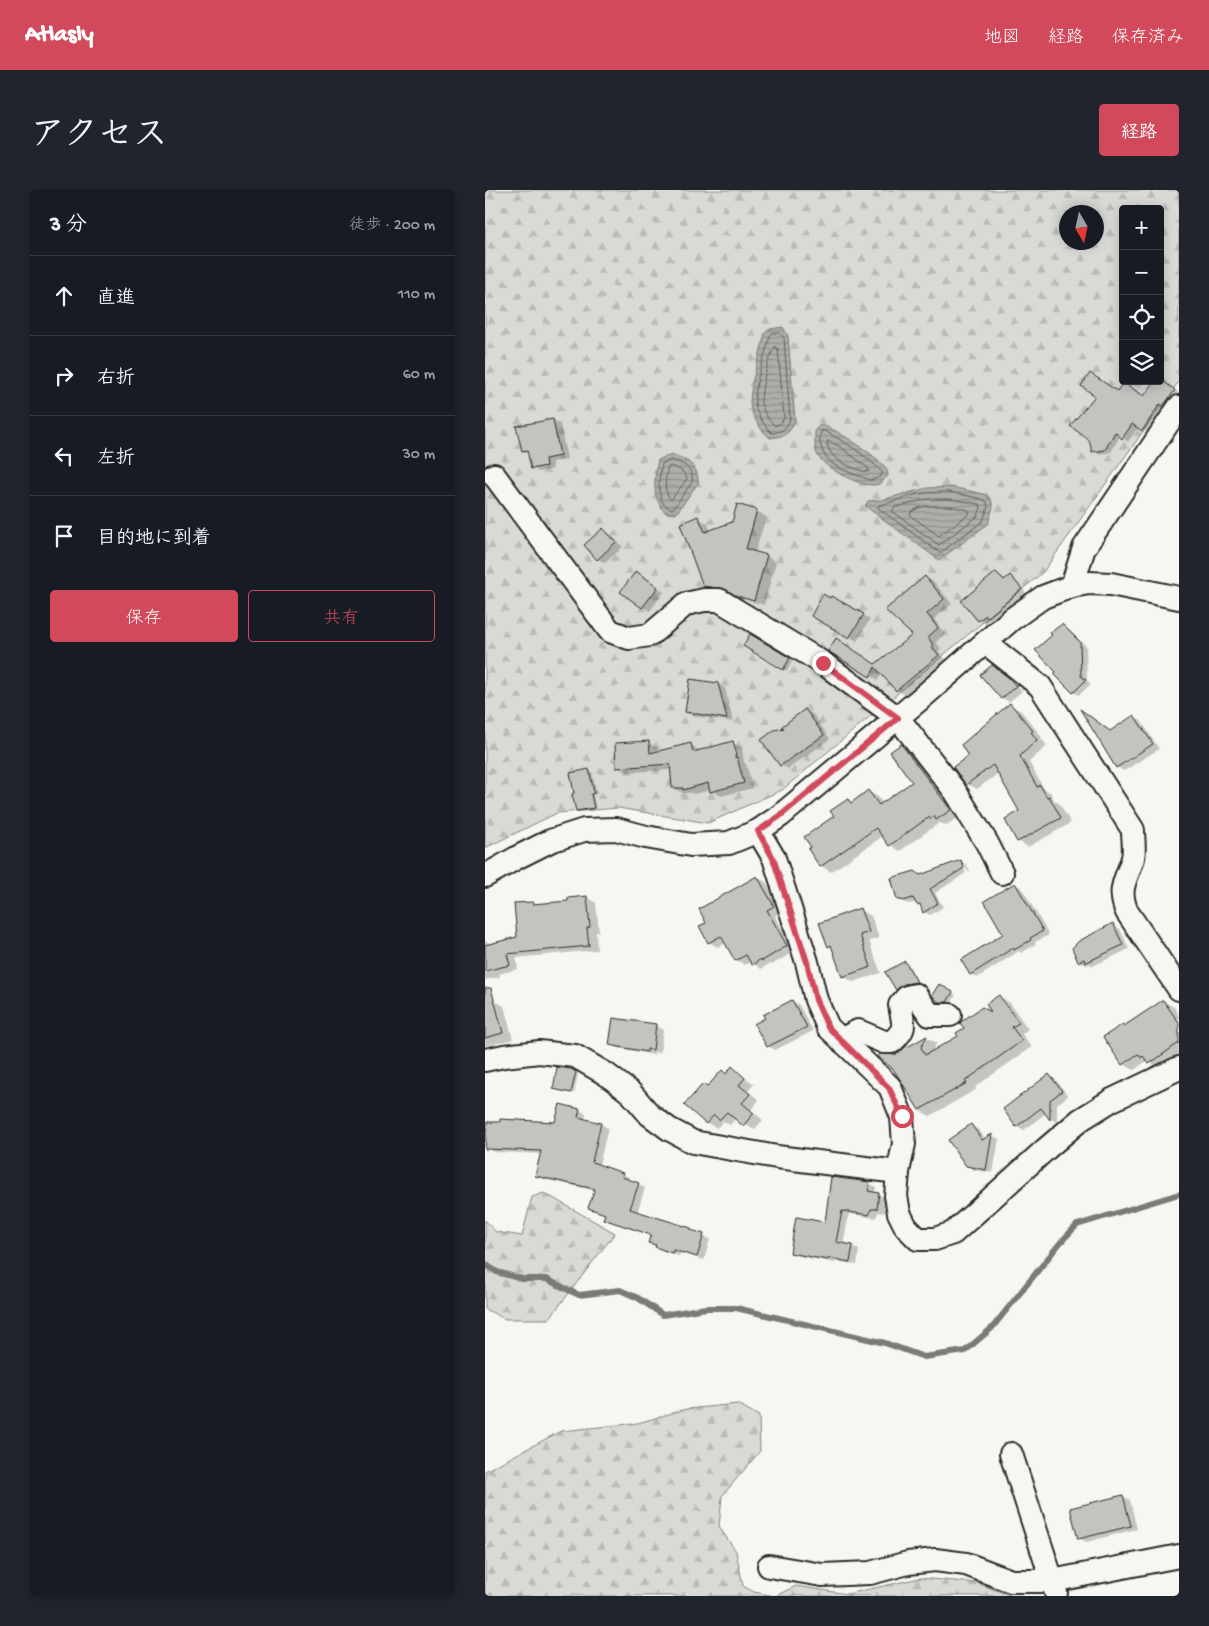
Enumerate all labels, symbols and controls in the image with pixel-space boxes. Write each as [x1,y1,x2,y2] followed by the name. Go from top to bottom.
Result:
[25,21,94,50] text: Atlasly
[984,28,1020,49] text: 地図
[1048,28,1084,49] text: 経路
[1112,28,1184,49] text: 保存済み
[1099,104,1179,156] button: 経路
[30,117,168,158] text: アクセス
[1059,205,1104,250] north arrow
[1119,205,1164,385] map controls
[1119,205,1164,250] button: +
[50,214,87,239] text: 3 分
[349,217,435,236] text: 徒歩 · 200 m
[1119,250,1164,295] button: −
[50,282,78,310] icon: ahead
[398,286,435,305] text: 110 m
[97,288,135,311] text: 直進
[1119,295,1164,340] button: locate
[1119,340,1164,385] button: layers
[50,362,78,390] icon: right
[403,366,435,385] text: 60 m
[97,368,135,391] text: 右折
[50,442,78,470] icon: left
[402,446,435,465] text: 30 m
[97,448,135,471] text: 左折
[50,522,78,550] icon: arrive
[97,528,211,551] text: 目的地に到着
[50,590,238,642] button: 保存
[248,590,435,642] button: 共有
[812,652,835,675] route end
[891,1105,914,1128] route start

